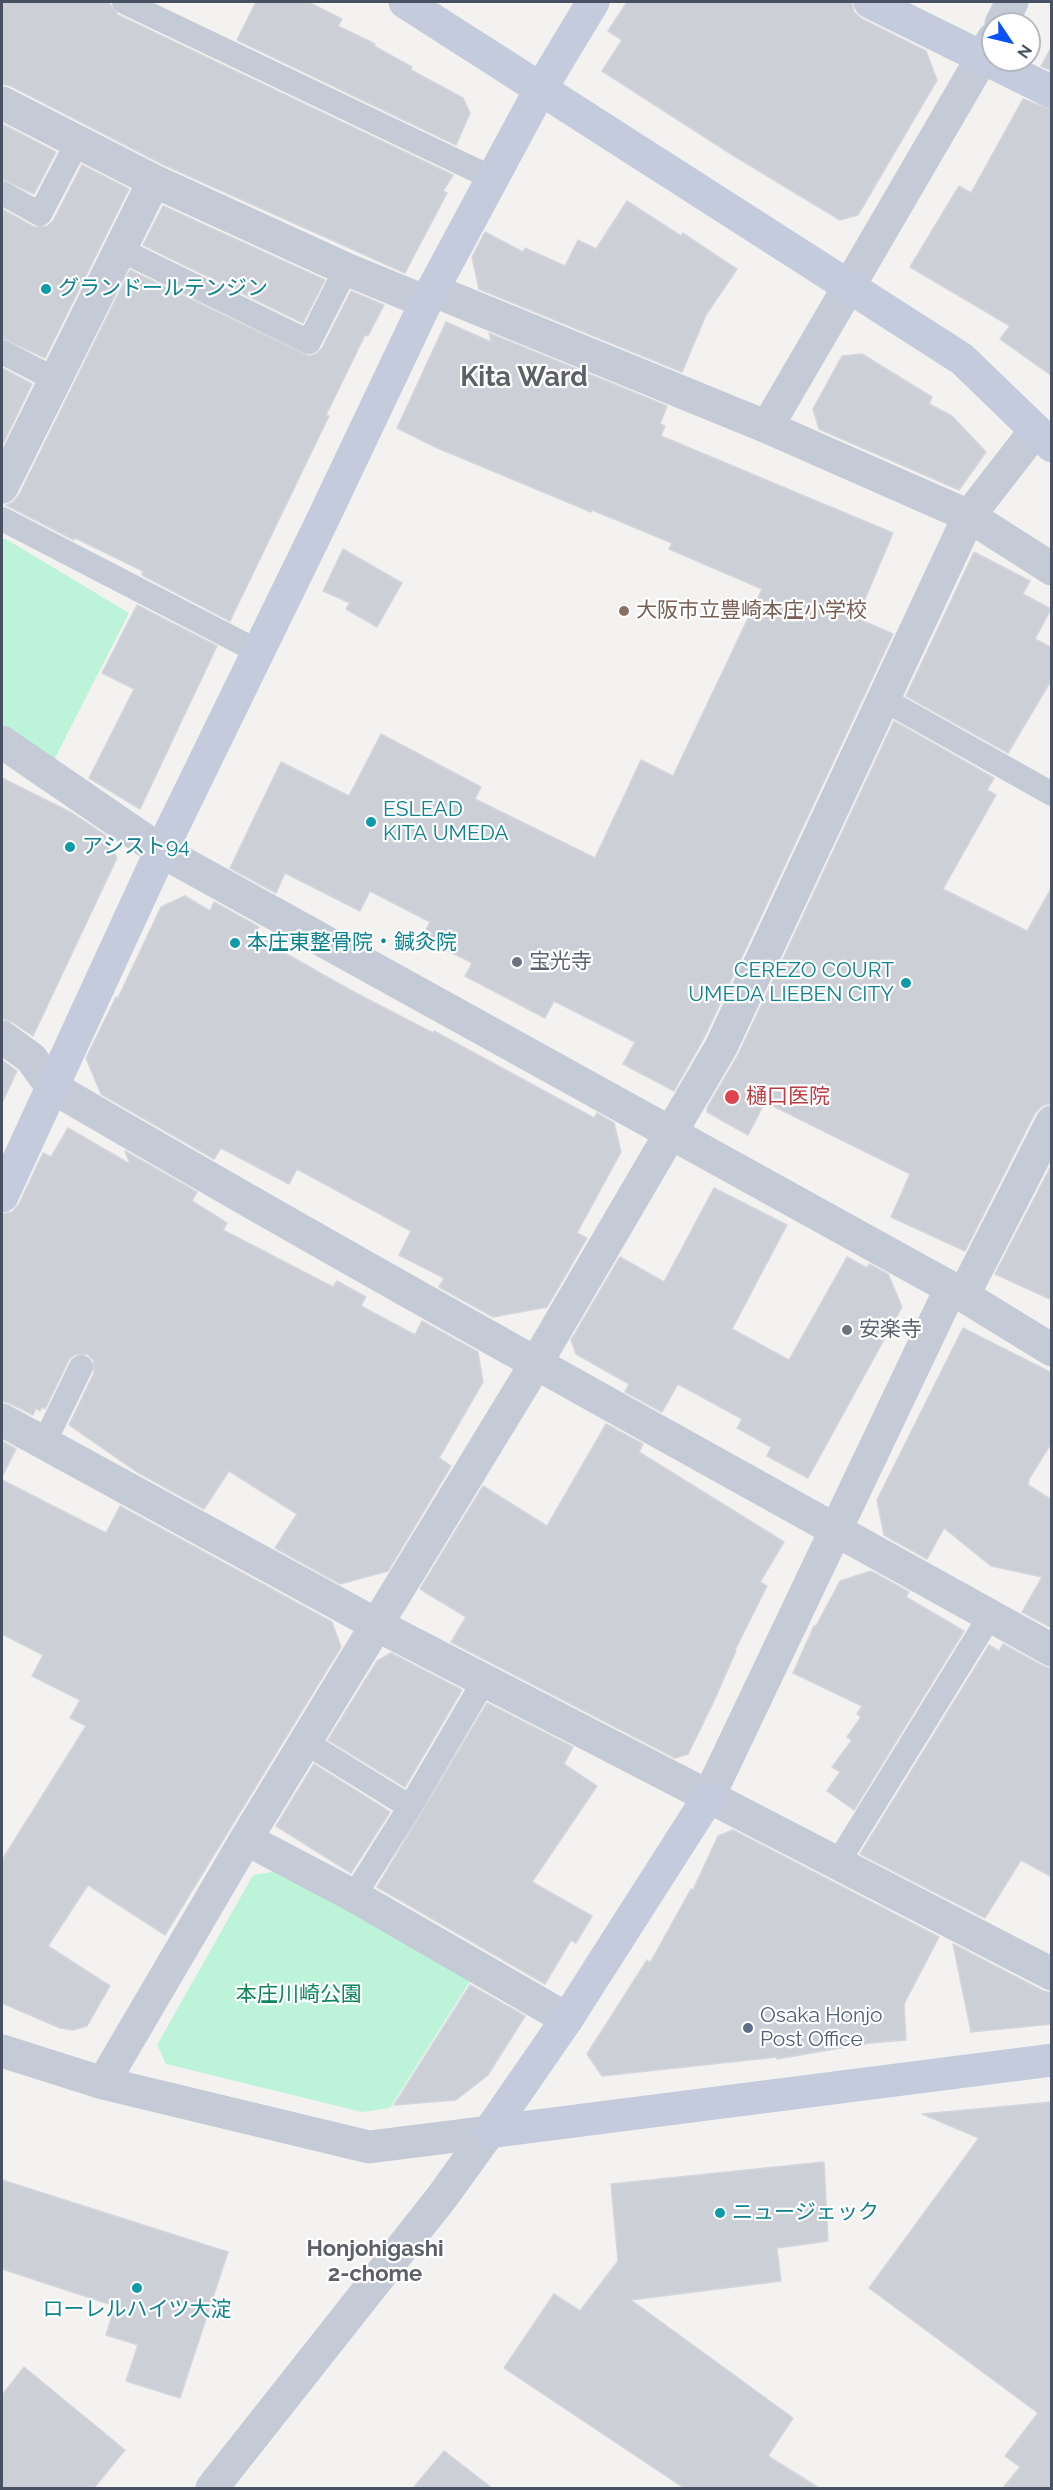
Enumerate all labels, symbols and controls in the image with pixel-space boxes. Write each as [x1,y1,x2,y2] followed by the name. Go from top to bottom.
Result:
[981,12,1041,72] north arrow
[1013,41,1036,62] text: N
[58,276,268,302] place label: グランドールテンジン
[39,282,53,296] marker: グランドールテンジン
[460,362,588,394] district label: Kita Ward
[636,598,867,624] place label: 大阪市立豊崎本庄小学校
[617,604,631,618] marker: 大阪市立豊崎本庄小学校
[383,797,508,847] place label: ESLEAD KITA UMEDA
[364,815,378,829] marker: ESLEAD KITA UMEDA
[82,834,190,860] place label: アシスト94
[63,840,77,854] marker: アシスト94
[247,930,457,956] place label: 本庄東整骨院・鍼灸院
[228,936,242,950] marker: 本庄東整骨院・鍼灸院
[529,949,592,975] place label: 宝光寺
[510,955,524,969] marker: 宝光寺
[688,958,894,1008] place label: CEREZO COURT UMEDA LIEBEN CITY
[899,976,913,990] marker: CEREZO COURT UMEDA LIEBEN CITY
[746,1084,830,1110] place label: 樋口医院
[723,1088,741,1106] marker: 樋口医院
[859,1317,922,1343] place label: 安楽寺
[840,1323,854,1337] marker: 安楽寺
[236,1982,362,2008] park label: 本庄川崎公園
[760,2003,883,2053] place label: Osaka Honjo Post Office
[741,2021,755,2035] marker: Osaka Honjo Post Office
[732,2200,879,2226] place label: ニュージェック
[713,2206,727,2220] marker: ニュージェック
[306,2236,444,2288] district label: Honjohigashi 2-chome
[130,2281,144,2295] marker: ローレルハイツ大淀
[43,2297,231,2323] place label: ローレルハイツ大淀

